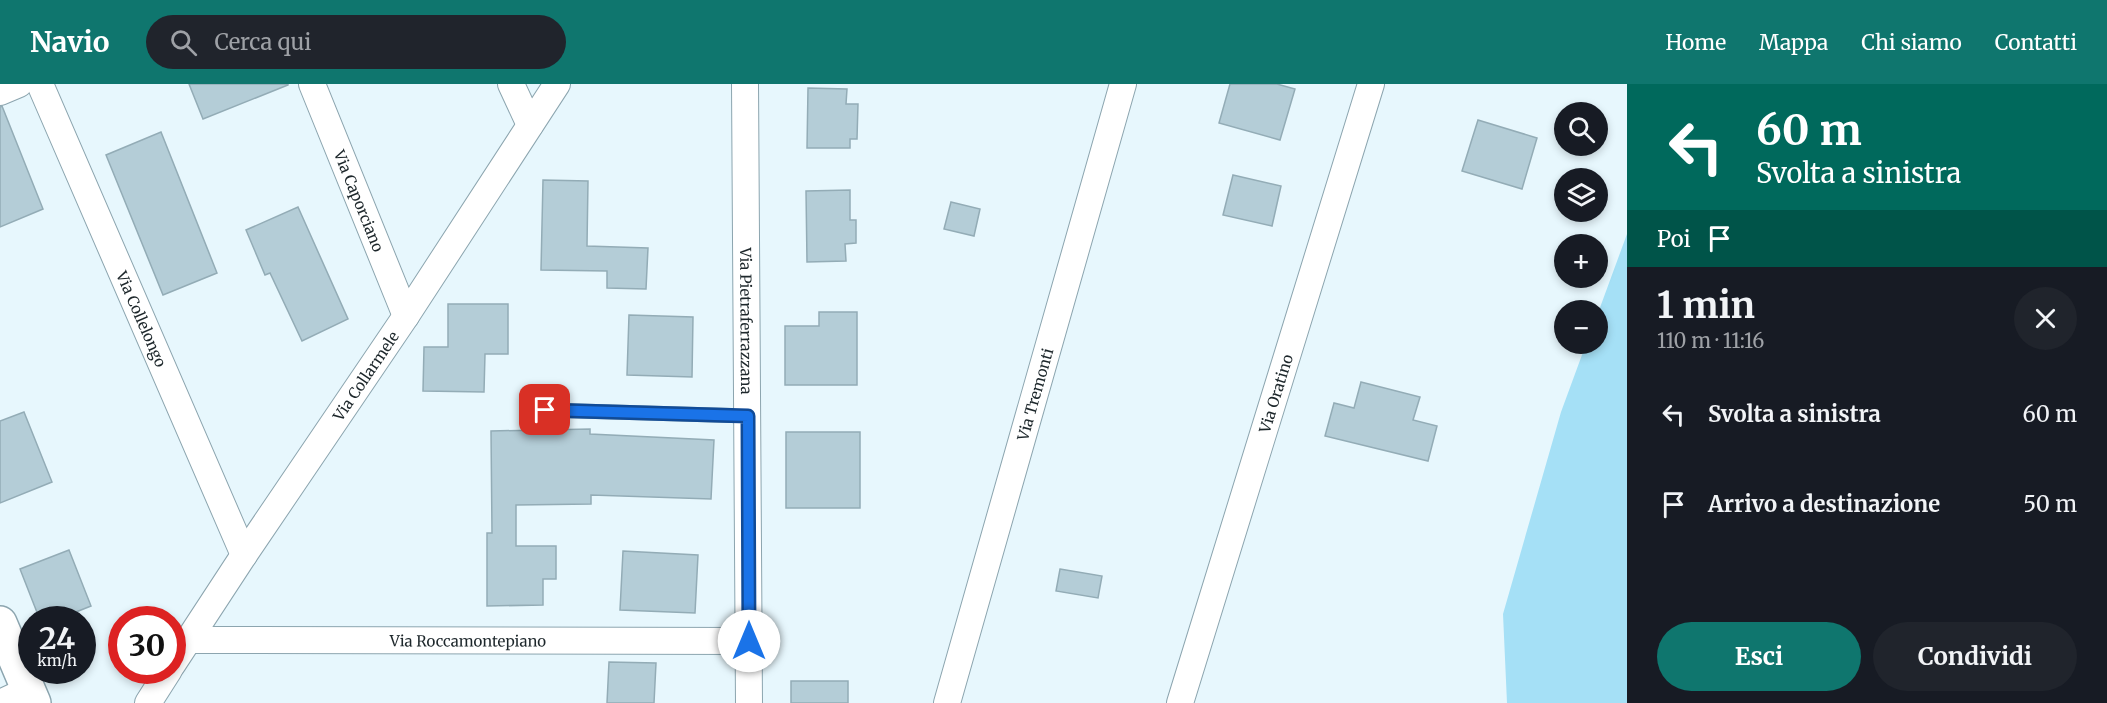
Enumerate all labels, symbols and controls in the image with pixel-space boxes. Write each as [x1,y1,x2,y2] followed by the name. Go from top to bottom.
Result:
[146,15,566,69] search box
[30,24,110,60] text: Navio
[167,26,200,59] icon: search
[215,28,311,56] text: Cerca qui
[1666,29,1726,56] text: Home
[1759,29,1828,56] text: Mappa
[1861,29,1962,56] text: Chi siamo
[1995,29,2077,56] text: Contatti
[1554,102,1608,354] map controls
[1554,102,1608,156] button: search
[1756,104,1862,156] text: 60 m
[1657,108,1735,186] icon: left
[330,146,388,255] street label: Via Caporciano
[1756,156,1961,190] text: Svolta a sinistra
[1554,168,1608,222] button: layers
[1703,222,1736,255] icon: arrive
[1657,225,1691,253] text: Poi
[1554,234,1608,288] button: +
[737,247,757,394] street label: Via Pietraferrazzana
[112,267,171,370] street label: Via Collelongo
[1657,283,1755,328] text: 1 min
[2014,287,2077,350] button: close
[1554,300,1608,354] button: −
[328,327,403,425] street label: Via Collarmele
[1657,328,1764,353] text: 110 m · 11:16
[1012,346,1057,444] street label: Via Tremonti
[1254,352,1297,436] street label: Via Oratino
[519,384,570,435] pin
[528,393,561,426] icon: arrive
[1657,398,1690,431] icon: left
[1708,400,1881,428] text: Svolta a sinistra
[2023,400,2077,428] text: 60 m
[1657,488,1690,521] icon: arrive
[1708,490,1940,518] text: Arrivo a destinazione
[2023,490,2077,518] text: 50 m
[108,606,186,684] speed limit sign: 30
[717,609,781,673] position arrow
[39,619,75,657] text: 24
[1657,622,1861,691] button: Esci
[1873,622,2077,691] button: Condividi
[389,631,546,650] street label: Via Roccamontepiano
[37,651,77,670] text: km/h

